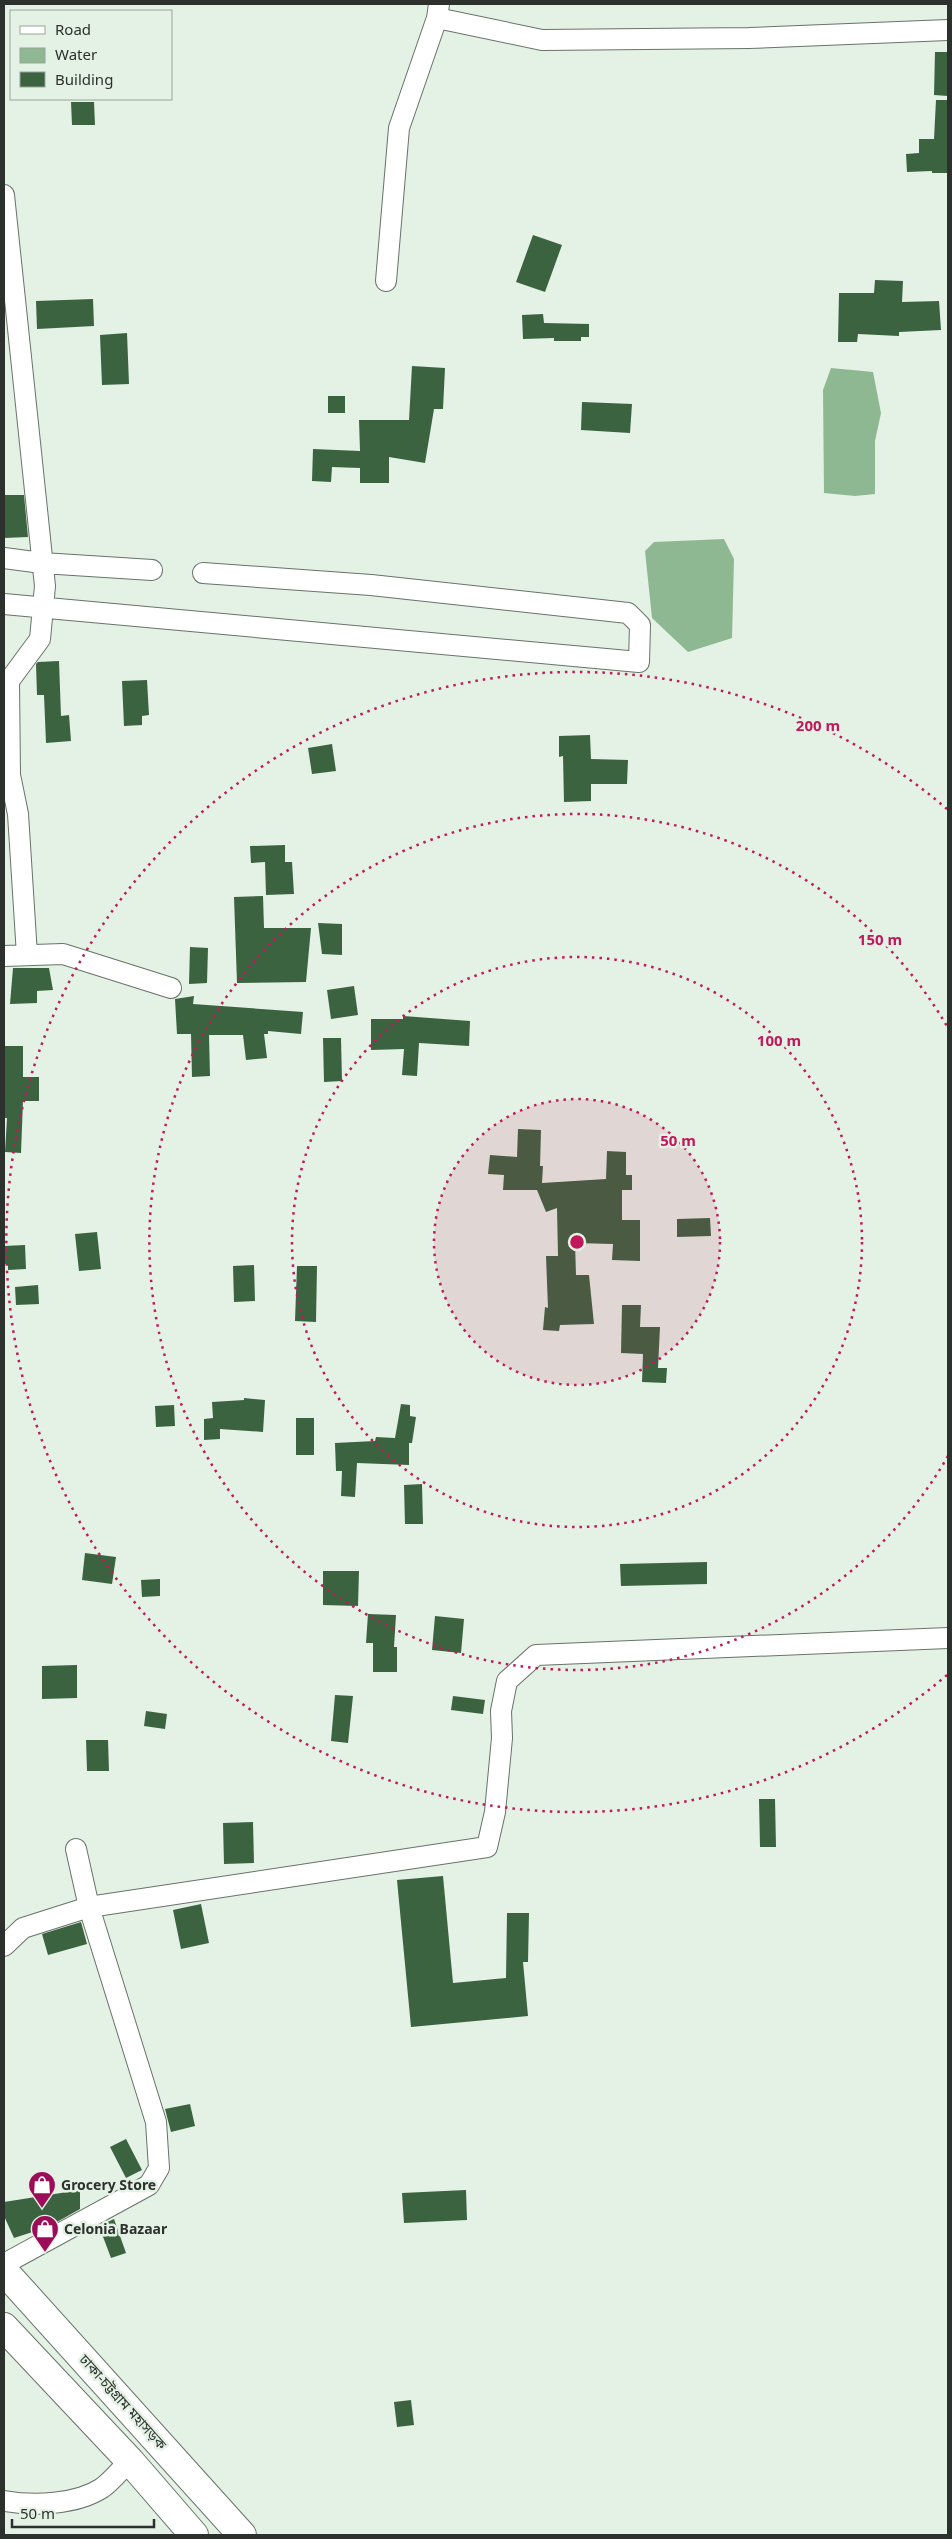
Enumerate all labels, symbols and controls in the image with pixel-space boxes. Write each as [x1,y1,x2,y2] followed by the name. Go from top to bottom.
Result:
[10,10,172,100] legend
[55,19,91,39] text: Road
[55,44,97,64] text: Water
[55,69,113,89] text: Building
[796,715,840,735] text: 200 m
[858,929,902,949] text: 150 m
[757,1030,801,1050] text: 100 m
[660,1130,696,1150] text: 50 m
[568,1233,586,1251] centre of rings
[27,2170,57,2209] shop icon: Grocery Store
[61,2175,156,2194] place label: Grocery Store
[30,2214,60,2253] shop icon: Celonia Bazaar
[64,2219,168,2238] place label: Celonia Bazaar
[75,2349,172,2454] street label: ঢাকা-চট্টগ্রাম মহাসড়ক
[12,2496,155,2528] scale bar
[20,2503,55,2523] text: 50 m

